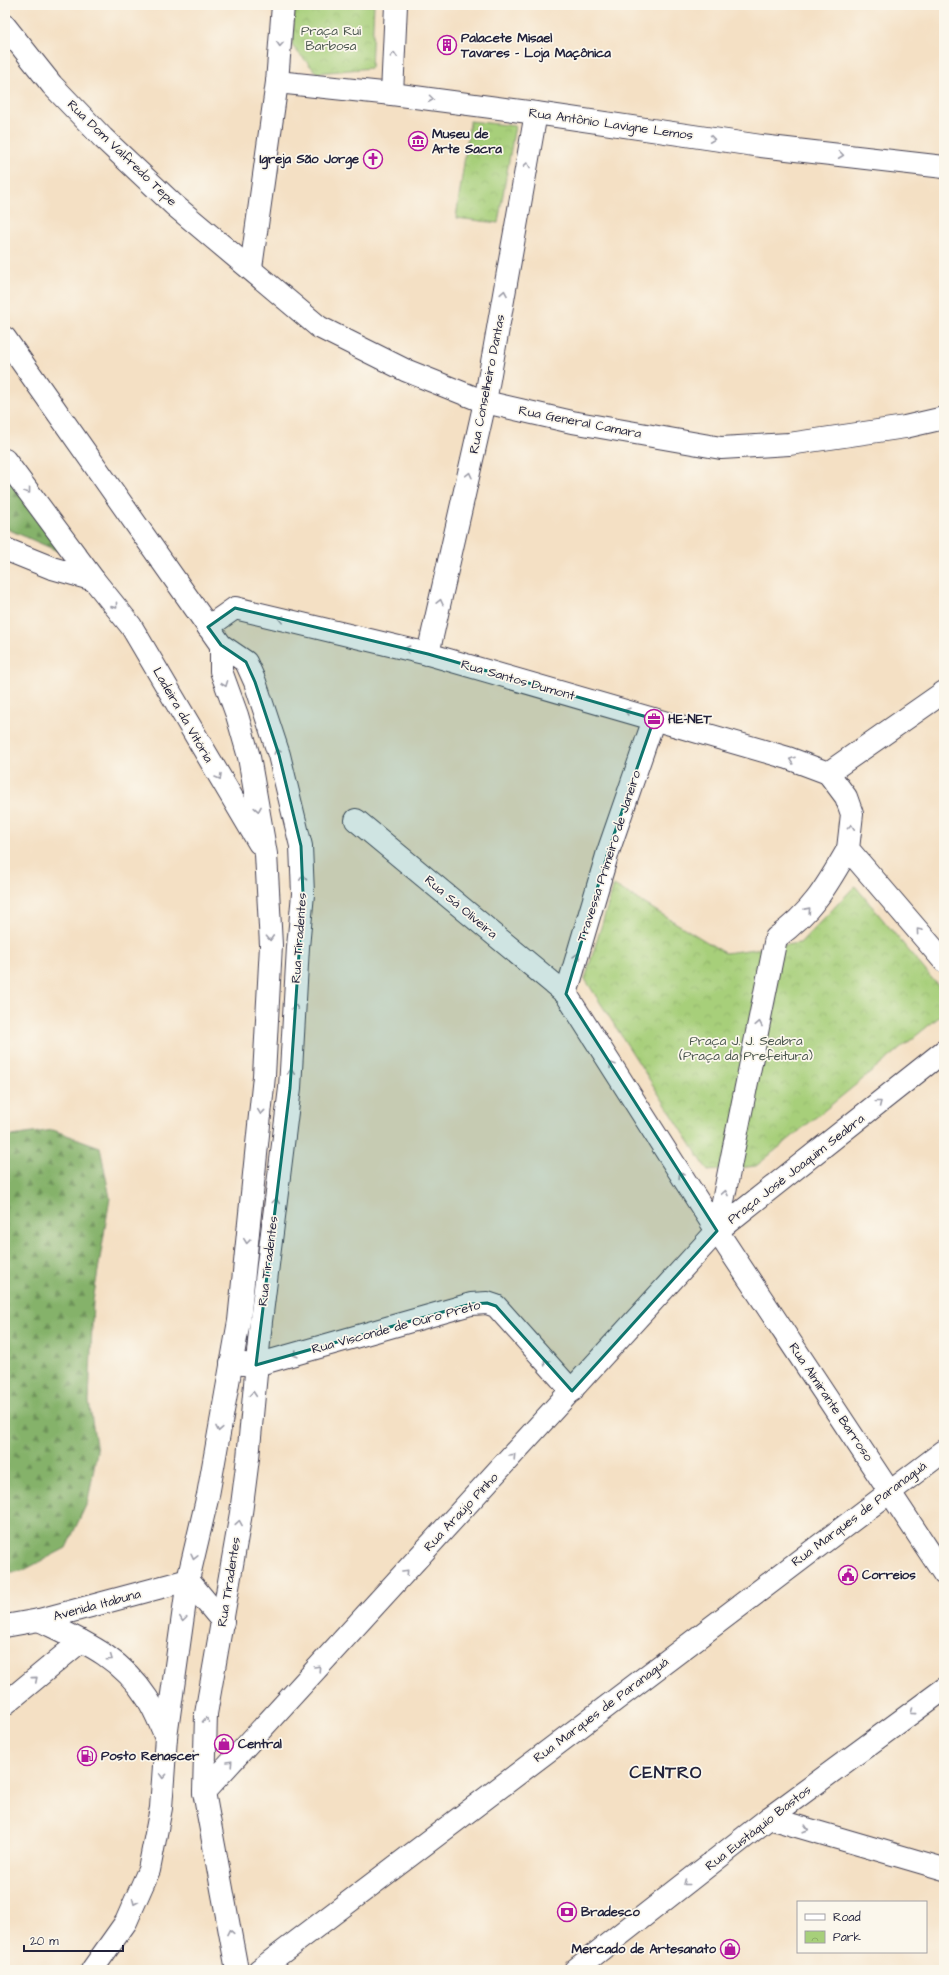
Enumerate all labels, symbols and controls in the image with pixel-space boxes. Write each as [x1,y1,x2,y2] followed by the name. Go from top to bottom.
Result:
[301,22,361,55] park label: Praça Rui Barbosa
[460,29,611,63] place label: Palacete Misael Tavares - Loja Maçônica
[436,34,458,56] building icon: Palacete Misael Tavares - Loja Maçônica
[275,41,284,47] one-way arrow
[390,52,398,58] one-way arrow
[428,94,434,103] one-way arrow
[63,96,181,210] street label: Rua Dom Valfredo Tepe
[528,104,695,146] street label: Rua Antônio Lavigne Lemos
[432,125,502,158] place label: Museu de Arte Sacra
[407,130,429,152] museum icon: Museu de Arte Sacra
[709,134,715,143] one-way arrow
[362,148,384,170] church icon: Igreja São Jorge
[259,150,359,170] place label: Igreja São Jorge
[838,150,844,159] one-way arrow
[522,162,531,168] one-way arrow
[500,290,508,296] one-way arrow
[465,312,509,455] street label: Rua Conselheiro Dantas
[517,401,643,443] street label: Rua General Camara
[464,472,472,479] one-way arrow
[24,487,31,494] one-way arrow
[435,599,443,605] one-way arrow
[110,602,117,609] one-way arrow
[278,615,285,624] one-way arrow
[404,645,411,653] one-way arrow
[459,655,578,705] street label: Rua Santos Dumont
[148,664,218,766] street label: Ladeira da Vitória
[221,680,229,687] one-way arrow
[623,707,630,716] one-way arrow
[643,708,665,730] office icon: HE-NET
[668,710,712,728] place label: HE-NET
[273,747,282,754] one-way arrow
[788,756,795,764] one-way arrow
[573,767,645,944] street label: Travessa Primeiro de Janeiro
[214,773,221,780] one-way arrow
[253,806,262,812] one-way arrow
[846,824,855,830] one-way arrow
[421,871,502,943] street label: Rua Sá Oliveira
[298,875,307,881] one-way arrow
[287,892,311,984] street label: Rua Tiradentes
[803,908,810,915] one-way arrow
[916,929,923,936] one-way arrow
[266,935,275,941] one-way arrow
[572,953,581,960] one-way arrow
[290,1004,299,1010] one-way arrow
[754,1021,762,1027] one-way arrow
[679,1032,813,1065] park label: Praça J. J. Seabra (Praça da Prefeitura)
[609,1062,616,1069] one-way arrow
[287,1069,295,1075] one-way arrow
[875,1100,882,1107] one-way arrow
[256,1109,265,1115] one-way arrow
[724,1109,869,1228] street label: Praça José Joaquim Seabra
[679,1172,686,1179] one-way arrow
[720,1190,729,1196] one-way arrow
[271,1198,280,1204] one-way arrow
[254,1214,283,1307] street label: Rua Tiradentes
[243,1238,252,1244] one-way arrow
[310,1296,483,1358] street label: Rua Visconde de Ouro Preto
[785,1339,878,1465] street label: Rua Almirante Barroso
[292,1349,299,1358] one-way arrow
[544,1359,551,1367] one-way arrow
[249,1391,258,1397] one-way arrow
[216,1426,224,1432] one-way arrow
[508,1453,515,1460] one-way arrow
[788,1457,931,1572] street label: Rua Marques de Paranaguá
[420,1468,503,1555] street label: Rua Araújo Pinho
[234,1520,243,1526] one-way arrow
[213,1535,245,1628] street label: Rua Tiradentes
[190,1553,198,1560] one-way arrow
[837,1564,859,1586] public building icon: Correios
[862,1566,916,1584] place label: Correios
[401,1569,409,1577] one-way arrow
[51,1585,143,1625] street label: Avenida Itabuna
[179,1616,188,1622] one-way arrow
[106,1653,113,1661] one-way arrow
[530,1653,673,1768] street label: Rua Marques de Paranaguá
[313,1665,321,1673] one-way arrow
[30,1677,38,1684] one-way arrow
[910,1707,917,1714] one-way arrow
[201,1717,210,1723] one-way arrow
[213,1733,235,1755] shop icon: Central
[238,1735,282,1753] place label: Central
[76,1745,98,1767] fuel station icon: Posto Renascer
[101,1747,200,1765] place label: Posto Renascer
[225,1761,232,1768] one-way arrow
[630,1761,702,1785] district label: CENTRO
[159,1773,168,1779] one-way arrow
[701,1781,815,1875] street label: Rua Eustáquio Bastos
[803,1824,810,1833] one-way arrow
[684,1879,691,1886] one-way arrow
[132,1897,140,1905] one-way arrow
[556,1901,578,1923] bank icon: Bradesco
[797,1901,927,1953] legend
[581,1903,640,1921] place label: Bradesco
[833,1909,861,1926] text: Road
[24,1927,123,1953] scale bar
[226,1929,235,1935] one-way arrow
[833,1929,861,1946] text: Park
[30,1933,59,1950] text: 20 m
[719,1938,741,1960] shop icon: Mercado de Artesanato
[572,1940,717,1958] place label: Mercado de Artesanato

